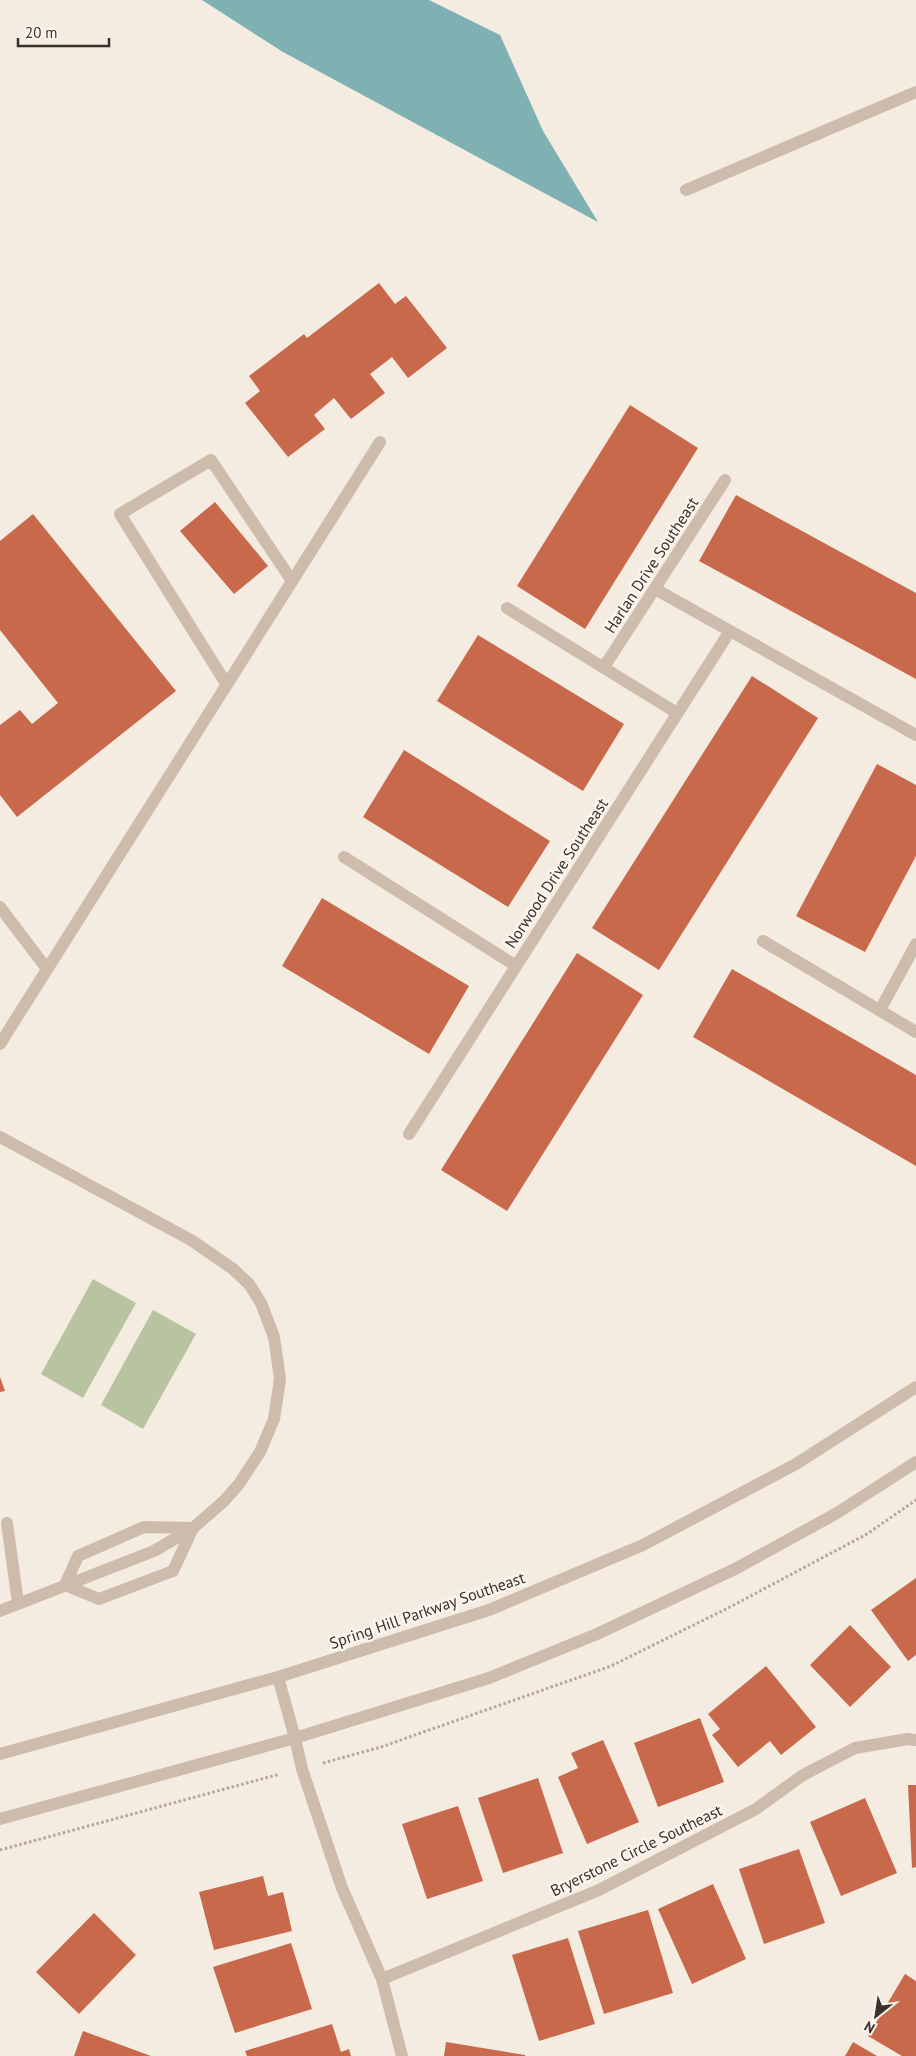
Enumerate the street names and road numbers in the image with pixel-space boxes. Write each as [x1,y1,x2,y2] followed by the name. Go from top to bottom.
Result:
[600,493,703,637] street label: Harlan Drive Southeast
[500,794,612,952] street label: Norwood Drive Southeast
[327,1567,528,1653] street label: Spring Hill Parkway Southeast
[547,1799,726,1900] street label: Bryerstone Circle Southeast

